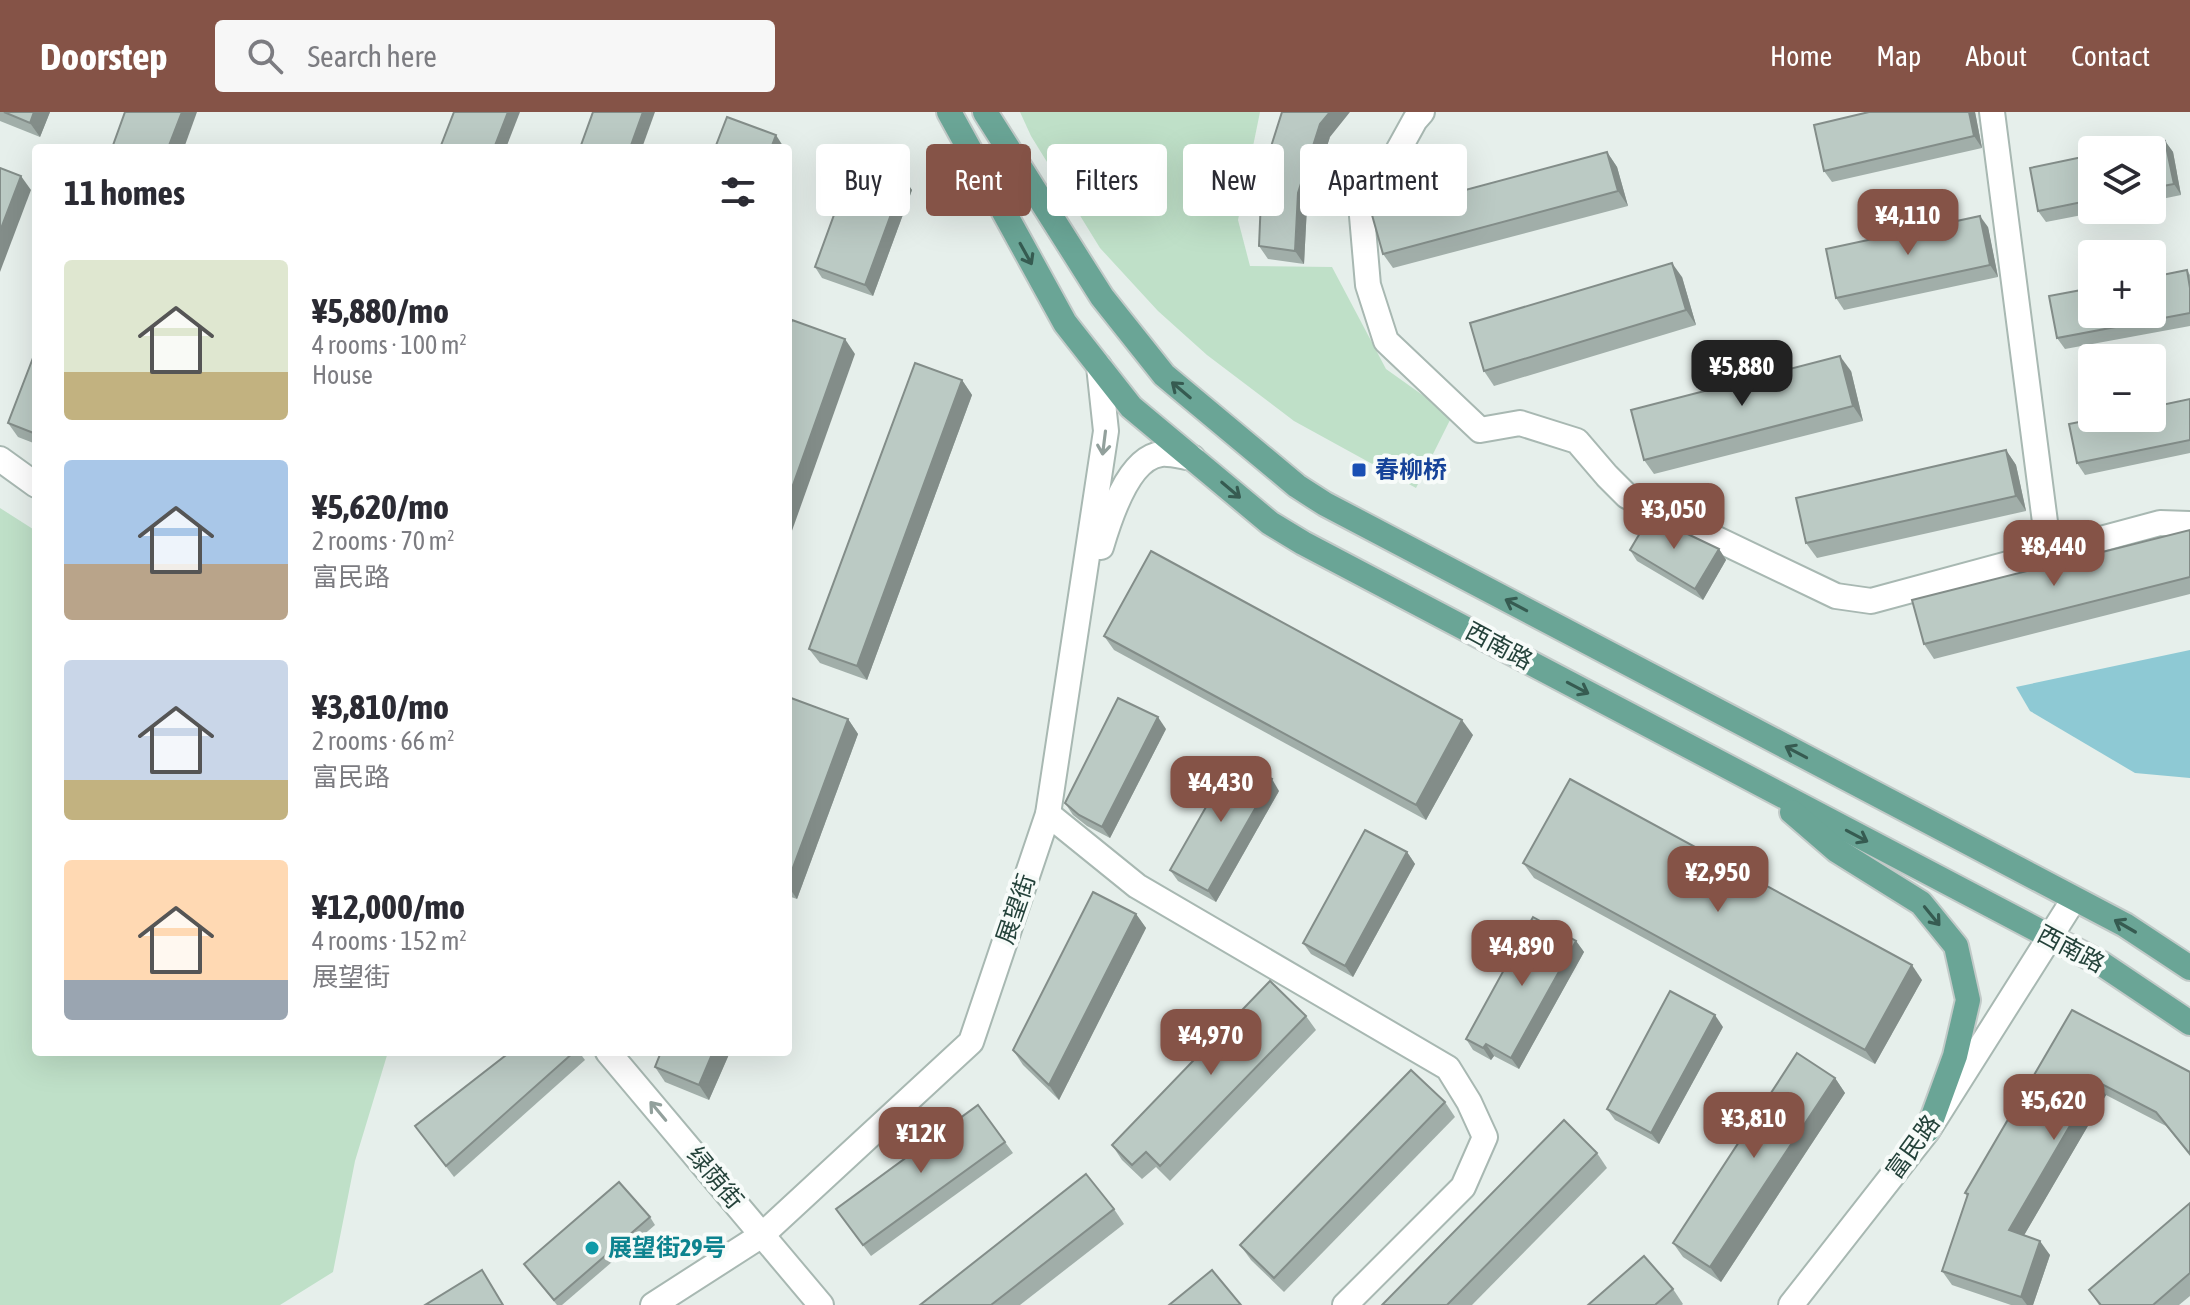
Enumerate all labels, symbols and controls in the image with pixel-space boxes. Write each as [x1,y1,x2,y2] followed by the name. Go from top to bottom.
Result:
[215,20,775,92] search box
[243,34,287,78] icon: search
[40,35,167,78] text: Doorstep
[307,39,437,73] text: Search here
[1770,40,1832,72] text: Home
[1876,40,1921,72] text: Map
[1965,40,2027,72] text: About
[2071,40,2150,72] text: Contact
[2078,136,2166,432] map controls
[2078,136,2166,224] button: layers
[816,144,910,216] chip: Buy
[926,144,1031,216] chip: Rent
[1047,144,1167,216] chip: Filters
[1183,144,1284,216] chip: New
[1300,144,1467,216] chip: Apartment
[716,170,760,214] icon: filters
[64,173,185,212] text: 11 homes
[1843,189,1973,257] pin: ¥4,110
[1875,200,1941,230] text: ¥4,110
[2078,240,2166,328] button: +
[1019,242,1035,266] one-way arrow
[312,291,449,330] text: ¥5,880/mo
[128,292,224,388] icon: home
[312,330,467,360] text: 4 rooms · 100 m²
[1677,340,1807,408] pin: ¥5,880
[2078,344,2166,432] button: −
[1709,351,1775,381] text: ¥5,880
[312,360,373,390] text: House
[1171,381,1192,399] one-way arrow
[1097,429,1112,456] one-way arrow
[1375,456,1447,483] place label: 春柳桥
[1350,461,1368,479] marker: 春柳桥
[1221,481,1241,499] one-way arrow
[1609,483,1739,551] pin: ¥3,050
[312,487,449,526] text: ¥5,620/mo
[128,492,224,588] icon: home
[1641,494,1707,524] text: ¥3,050
[1989,520,2119,588] pin: ¥8,440
[312,526,454,556] text: 2 rooms · 70 m²
[2021,531,2087,561] text: ¥8,440
[312,562,390,592] text: 富民路
[1505,596,1529,612] one-way arrow
[1461,617,1537,674] street label: 西南路
[1566,680,1589,696] one-way arrow
[312,687,449,726] text: ¥3,810/mo
[128,692,224,788] icon: home
[312,726,454,756] text: 2 rooms · 66 m²
[1784,744,1808,760] one-way arrow
[1156,756,1286,824] pin: ¥4,430
[312,762,390,792] text: 富民路
[1188,767,1254,797] text: ¥4,430
[1845,828,1869,844] one-way arrow
[1653,846,1783,914] pin: ¥2,950
[1685,857,1751,887] text: ¥2,950
[991,870,1040,947] street label: 展望街
[312,887,465,926] text: ¥12,000/mo
[128,892,224,988] icon: home
[1923,905,1941,926] one-way arrow
[2113,918,2137,933] one-way arrow
[1457,920,1587,988] pin: ¥4,890
[2033,920,2109,977] street label: 西南路
[312,926,467,956] text: 4 rooms · 152 m²
[1489,931,1555,961] text: ¥4,890
[312,962,390,992] text: 展望街
[1146,1009,1276,1077] pin: ¥4,970
[1178,1020,1244,1050] text: ¥4,970
[1989,1074,2119,1142] pin: ¥5,620
[2021,1085,2087,1115] text: ¥5,620
[1689,1092,1819,1160] pin: ¥3,810
[649,1101,667,1121] one-way arrow
[1721,1103,1787,1133] text: ¥3,810
[874,1107,968,1175] pin: ¥12K
[1881,1110,1945,1184] street label: 富民路
[897,1118,945,1148] text: ¥12K
[682,1141,749,1214] street label: 绿荫街
[608,1234,727,1261] place label: 展望街29号
[583,1239,601,1257] marker: 展望街29号

